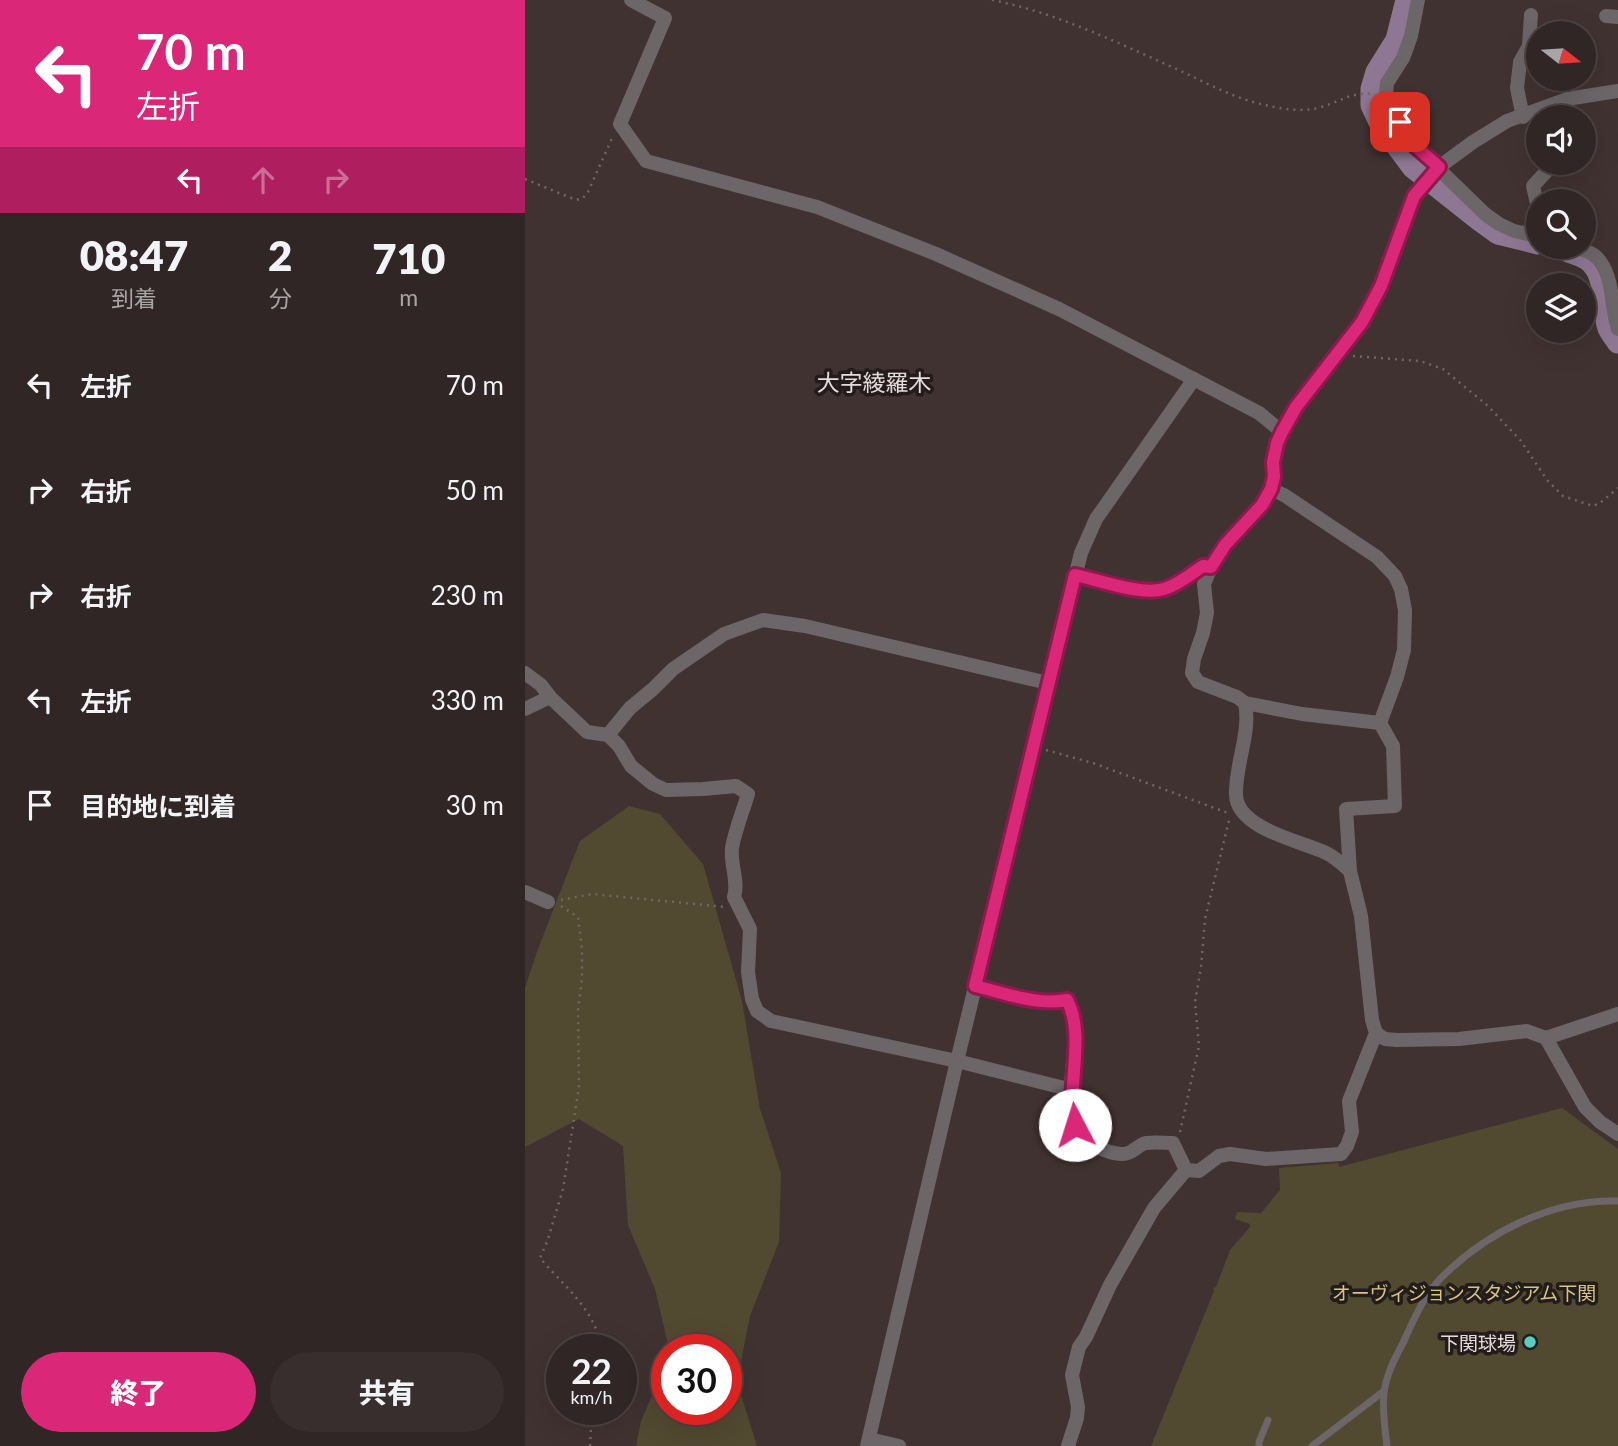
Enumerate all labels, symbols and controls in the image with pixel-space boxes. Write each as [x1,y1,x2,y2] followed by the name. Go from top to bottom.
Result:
[1526,21,1596,91] north arrow
[1526,21,1596,343] map controls
[136,22,246,80] text: 70 m
[21,28,112,119] icon: left
[136,86,200,125] text: 左折
[1370,92,1430,152] pin
[1381,103,1419,141] icon: arrive
[1526,105,1596,175] button: sound
[171,161,209,199] icon: left
[244,161,282,199] icon: ahead
[317,161,355,199] icon: right
[1526,189,1596,259] button: search
[80,230,188,280] text: 08:47
[268,230,292,280] text: 2
[372,233,445,283] text: 710
[1526,273,1596,343] button: layers
[399,283,418,311] text: m
[111,284,157,312] text: 到着
[269,284,292,312] text: 分
[21,366,59,404] icon: left
[817,368,932,396] district label: 大字綾羅木
[446,369,504,401] text: 70 m
[80,370,132,402] text: 左折
[21,471,59,509] icon: right
[446,474,504,506] text: 50 m
[80,475,132,507] text: 右折
[21,576,59,614] icon: right
[431,579,504,611] text: 230 m
[80,580,132,612] text: 右折
[21,681,59,719] icon: left
[431,684,504,716] text: 330 m
[80,685,132,717] text: 左折
[21,786,59,824] icon: arrive
[446,789,504,821] text: 30 m
[80,790,236,822] text: 目的地に到着
[1038,1088,1112,1162] position arrow
[1332,1281,1596,1304] park label: オーヴィジョンスタジアム下関
[1440,1331,1516,1354] place label: 下関球場
[651,1334,742,1425] speed limit sign: 30
[1522,1334,1538,1350] marker: 下関球場
[571,1349,612,1391] text: 22
[21,1352,256,1432] button: 終了
[270,1352,504,1432] button: 共有
[570,1386,613,1408] text: km/h

